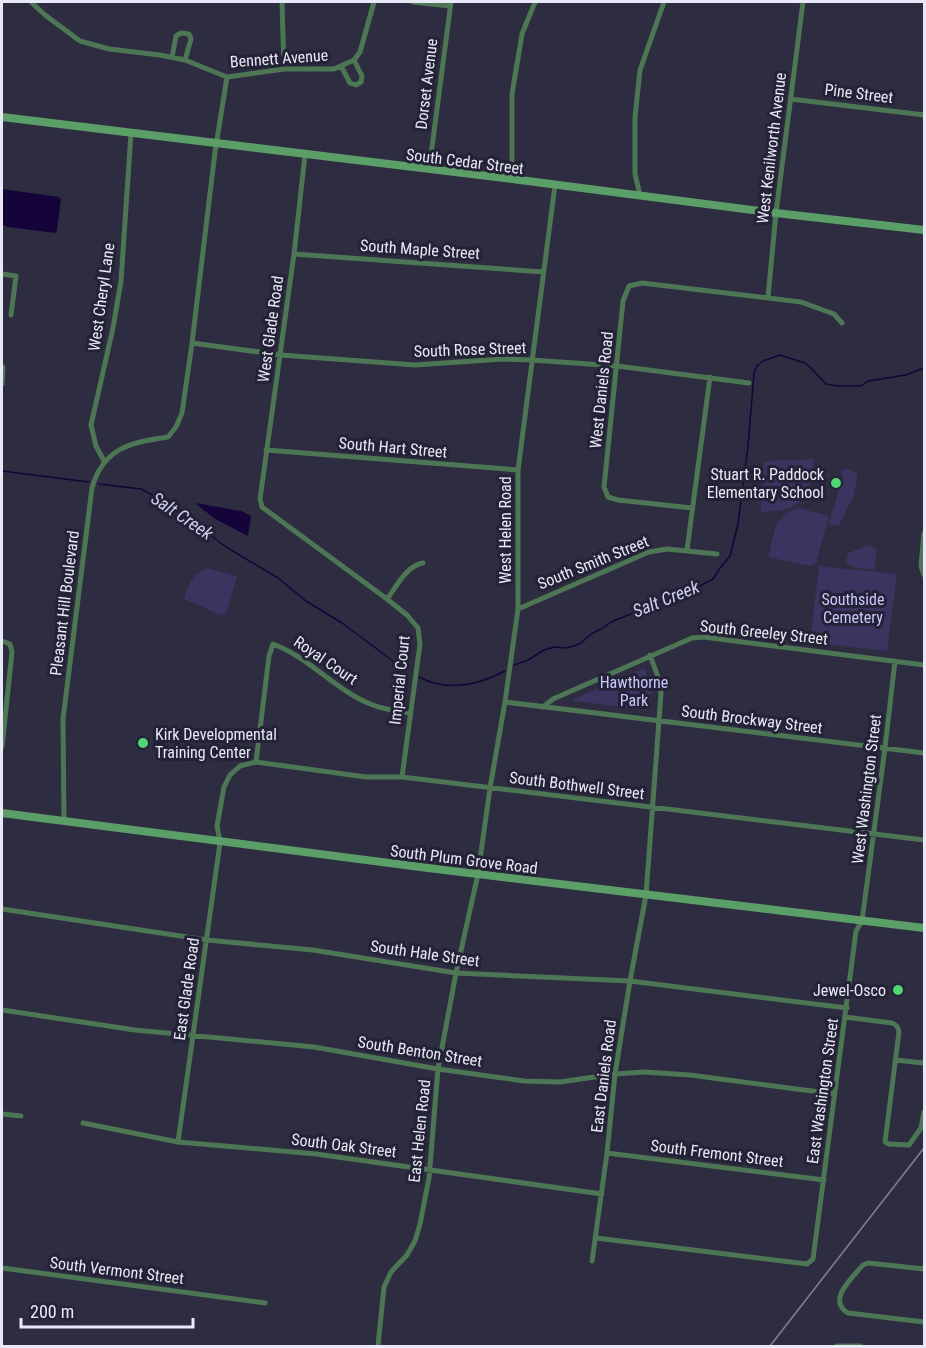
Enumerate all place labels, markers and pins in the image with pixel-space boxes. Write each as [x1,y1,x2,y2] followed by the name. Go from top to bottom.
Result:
[707,465,825,502] place label: Stuart R. Paddock Elementary School
[829,476,843,490] marker: Stuart R. Paddock Elementary School
[155,725,277,762] place label: Kirk Developmental Training Center
[136,736,150,750] marker: Kirk Developmental Training Center
[813,981,886,1000] place label: Jewel-Osco
[891,983,905,997] marker: Jewel-Osco

